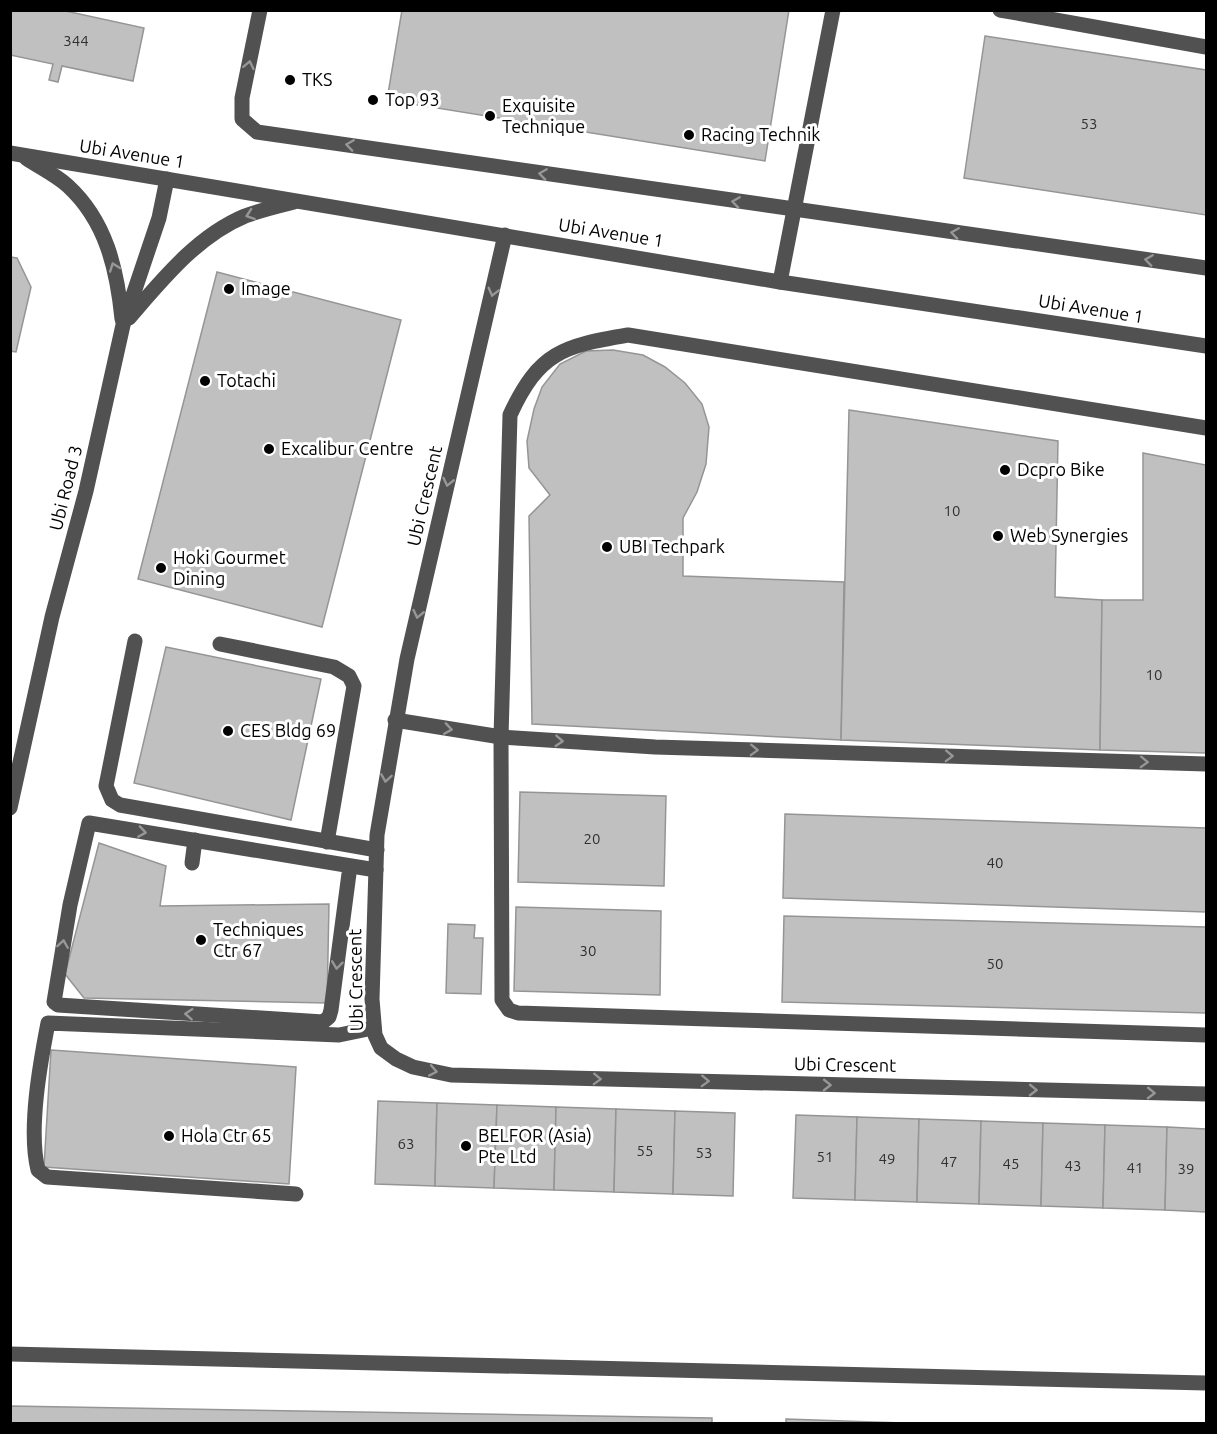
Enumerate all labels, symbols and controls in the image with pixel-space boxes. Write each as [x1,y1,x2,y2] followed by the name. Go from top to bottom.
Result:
[63,32,89,49] house number: 344
[241,60,254,70] one-way arrow
[302,69,332,89] place label: TKS
[283,73,297,87] marker: TKS
[385,89,440,109] place label: Top 93
[366,93,380,107] marker: Top 93
[502,95,585,136] place label: Exquisite Technique
[483,109,497,123] marker: Exquisite Technique
[1081,115,1097,132] house number: 53
[701,124,820,144] place label: Racing Technik
[682,128,696,142] marker: Racing Technik
[78,135,186,171] street label: Ubi Avenue 1
[346,140,355,152] one-way arrow
[538,168,548,180] one-way arrow
[731,196,741,208] one-way arrow
[246,208,256,220] one-way arrow
[557,214,665,250] street label: Ubi Avenue 1
[951,227,960,239] one-way arrow
[1144,254,1153,266] one-way arrow
[109,262,122,273] one-way arrow
[241,278,291,298] place label: Image
[222,282,236,296] marker: Image
[487,287,500,297] one-way arrow
[1037,290,1145,326] street label: Ubi Avenue 1
[217,370,276,390] place label: Totachi
[198,374,212,388] marker: Totachi
[281,438,414,458] place label: Excalibur Centre
[262,442,276,456] marker: Excalibur Centre
[45,443,85,532] street label: Ubi Road 3
[403,444,445,548] street label: Ubi Crescent
[1017,459,1105,479] place label: Dcpro Bike
[998,463,1012,477] marker: Dcpro Bike
[443,477,456,487] one-way arrow
[944,502,960,519] house number: 10
[1010,525,1129,545] place label: Web Synergies
[991,529,1005,543] marker: Web Synergies
[619,536,725,556] place label: UBI Techpark
[600,540,614,554] marker: UBI Techpark
[173,547,286,588] place label: Hoki Gourmet Dining
[154,561,168,575] marker: Hoki Gourmet Dining
[412,608,425,618] one-way arrow
[1146,666,1162,683] house number: 10
[240,720,336,740] place label: CES Bldg 69
[443,722,452,734] one-way arrow
[221,724,235,738] marker: CES Bldg 69
[555,734,564,747] one-way arrow
[749,743,758,756] one-way arrow
[944,750,953,762] one-way arrow
[1139,756,1148,768] one-way arrow
[380,774,392,783] one-way arrow
[137,825,147,837] one-way arrow
[584,830,600,847] house number: 20
[987,854,1003,871] house number: 40
[213,919,304,960] place label: Techniques Ctr 67
[344,929,366,1031] street label: Ubi Crescent
[194,933,208,947] marker: Techniques Ctr 67
[57,939,69,949] one-way arrow
[580,942,596,959] house number: 30
[987,955,1003,972] house number: 50
[331,961,344,970] one-way arrow
[184,1007,193,1020] one-way arrow
[794,1053,896,1075] street label: Ubi Crescent
[428,1064,438,1077] one-way arrow
[592,1072,601,1085] one-way arrow
[701,1075,710,1088] one-way arrow
[822,1078,831,1091] one-way arrow
[1028,1084,1037,1096] one-way arrow
[1147,1087,1156,1099] one-way arrow
[181,1125,272,1145] place label: Hola Ctr 65
[478,1125,592,1166] place label: BELFOR (Asia) Pte Ltd
[162,1129,176,1143] marker: Hola Ctr 65
[398,1135,414,1152] house number: 63
[459,1139,473,1153] marker: BELFOR (Asia) Pte Ltd
[637,1142,653,1159] house number: 55
[696,1144,712,1161] house number: 53
[817,1148,833,1165] house number: 51
[879,1150,895,1167] house number: 49
[941,1153,957,1170] house number: 47
[1003,1155,1019,1172] house number: 45
[1065,1157,1081,1174] house number: 43
[1127,1159,1143,1176] house number: 41
[1178,1160,1194,1177] house number: 39

